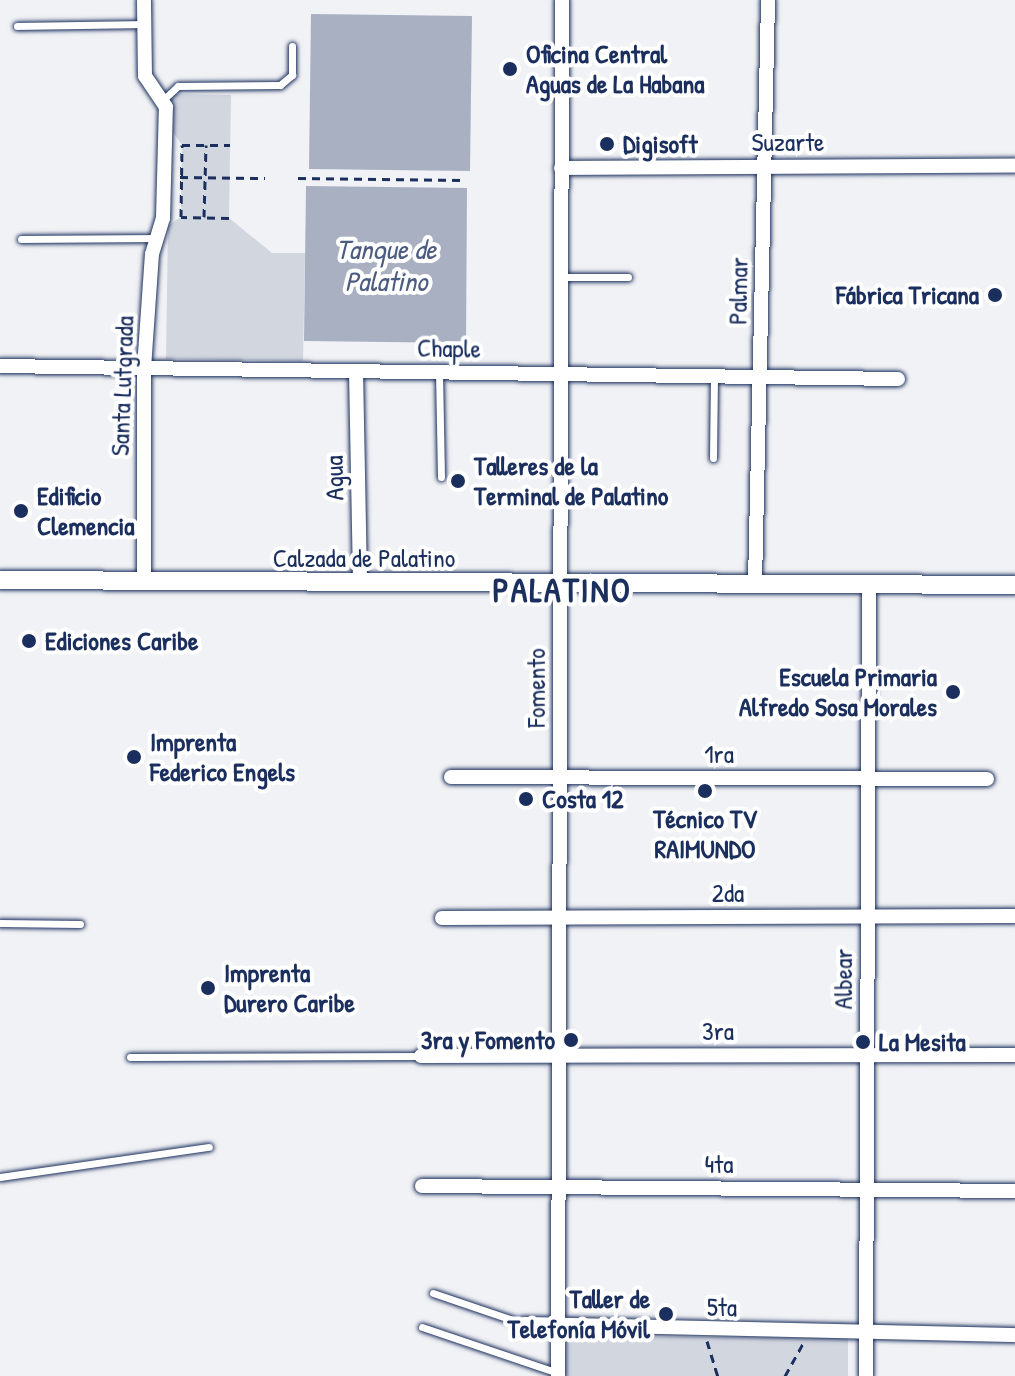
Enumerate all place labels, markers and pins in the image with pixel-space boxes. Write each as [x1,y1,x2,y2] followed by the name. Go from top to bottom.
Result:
[526,38,704,100] place label: Oficina Central Aguas de La Habana
[501,60,519,78] marker: Oficina Central Aguas de La Habana
[623,128,697,160] place label: Digisoft
[598,135,616,153] marker: Digisoft
[836,279,979,311] place label: Fábrica Tricana
[986,286,1004,304] marker: Fábrica Tricana
[474,450,668,512] place label: Talleres de la Terminal de Palatino
[449,472,467,490] marker: Talleres de la Terminal de Palatino
[37,480,134,542] place label: Edificio Clemencia
[12,502,30,520] marker: Edificio Clemencia
[45,625,198,657] place label: Ediciones Caribe
[20,632,38,650] marker: Ediciones Caribe
[739,661,937,722] place label: Escuela Primaria Alfredo Sosa Morales
[944,683,962,701] marker: Escuela Primaria Alfredo Sosa Morales
[150,726,295,788] place label: Imprenta Federico Engels
[125,748,143,766] marker: Imprenta Federico Engels
[696,782,714,800] marker: Técnico TV RAIMUNDO
[542,783,623,815] place label: Costa 12
[517,790,535,808] marker: Costa 12
[653,803,757,864] place label: Técnico TV RAIMUNDO
[224,957,355,1018] place label: Imprenta Durero Caribe
[199,979,217,997] marker: Imprenta Durero Caribe
[421,1024,555,1056] place label: 3ra y Fomento
[879,1026,966,1058] place label: La Mesita
[562,1031,580,1049] marker: 3ra y Fomento
[854,1033,872,1051] marker: La Mesita
[508,1283,650,1344] place label: Taller de Telefonía Móvil
[657,1305,675,1323] marker: Taller de Telefonía Móvil

